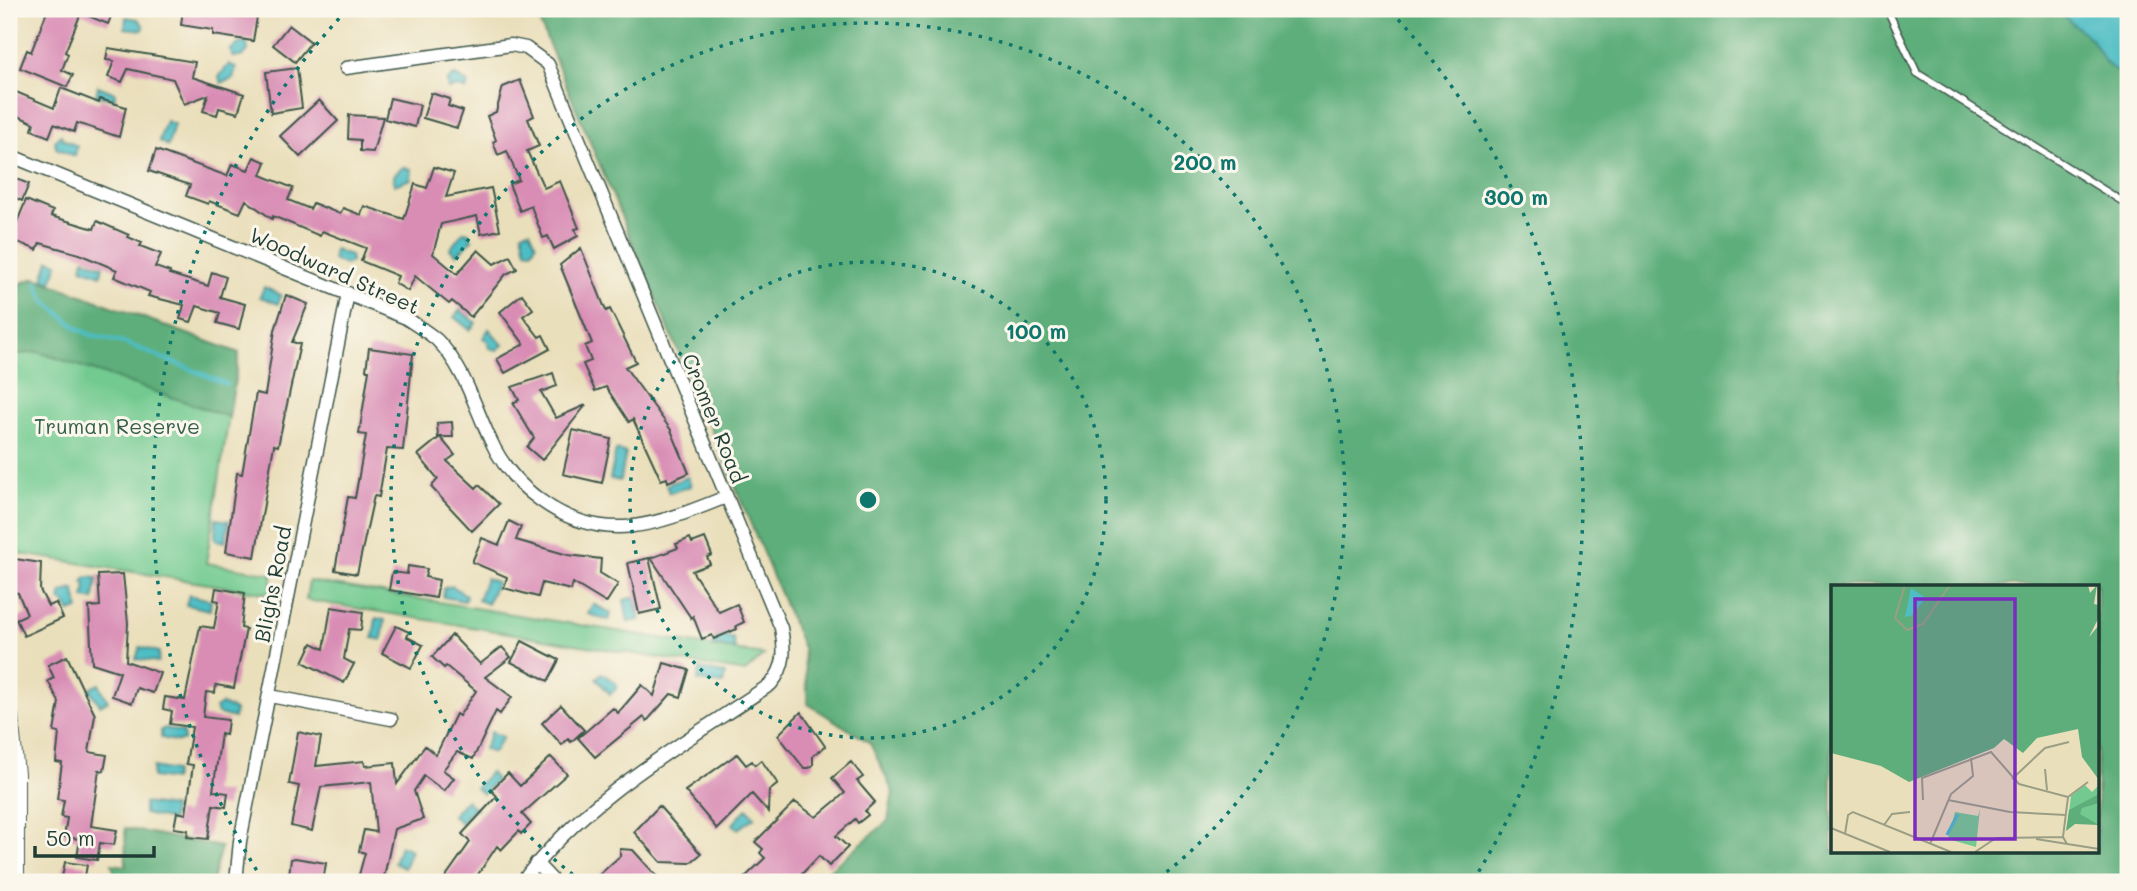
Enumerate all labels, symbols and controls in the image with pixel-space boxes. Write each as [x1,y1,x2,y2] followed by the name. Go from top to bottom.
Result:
[1174,148,1236,175] text: 200 m
[1484,183,1548,210] text: 300 m
[246,220,424,320] street label: Woodward Street
[1006,317,1066,344] text: 100 m
[677,349,753,487] street label: Cromer Road
[34,412,200,439] park label: Truman Reserve
[856,488,880,512] centre of rings
[247,524,297,644] street label: Blighs Road
[1831,585,2098,852] inset map
[35,814,154,858] scale bar
[46,824,95,851] text: 50 m

